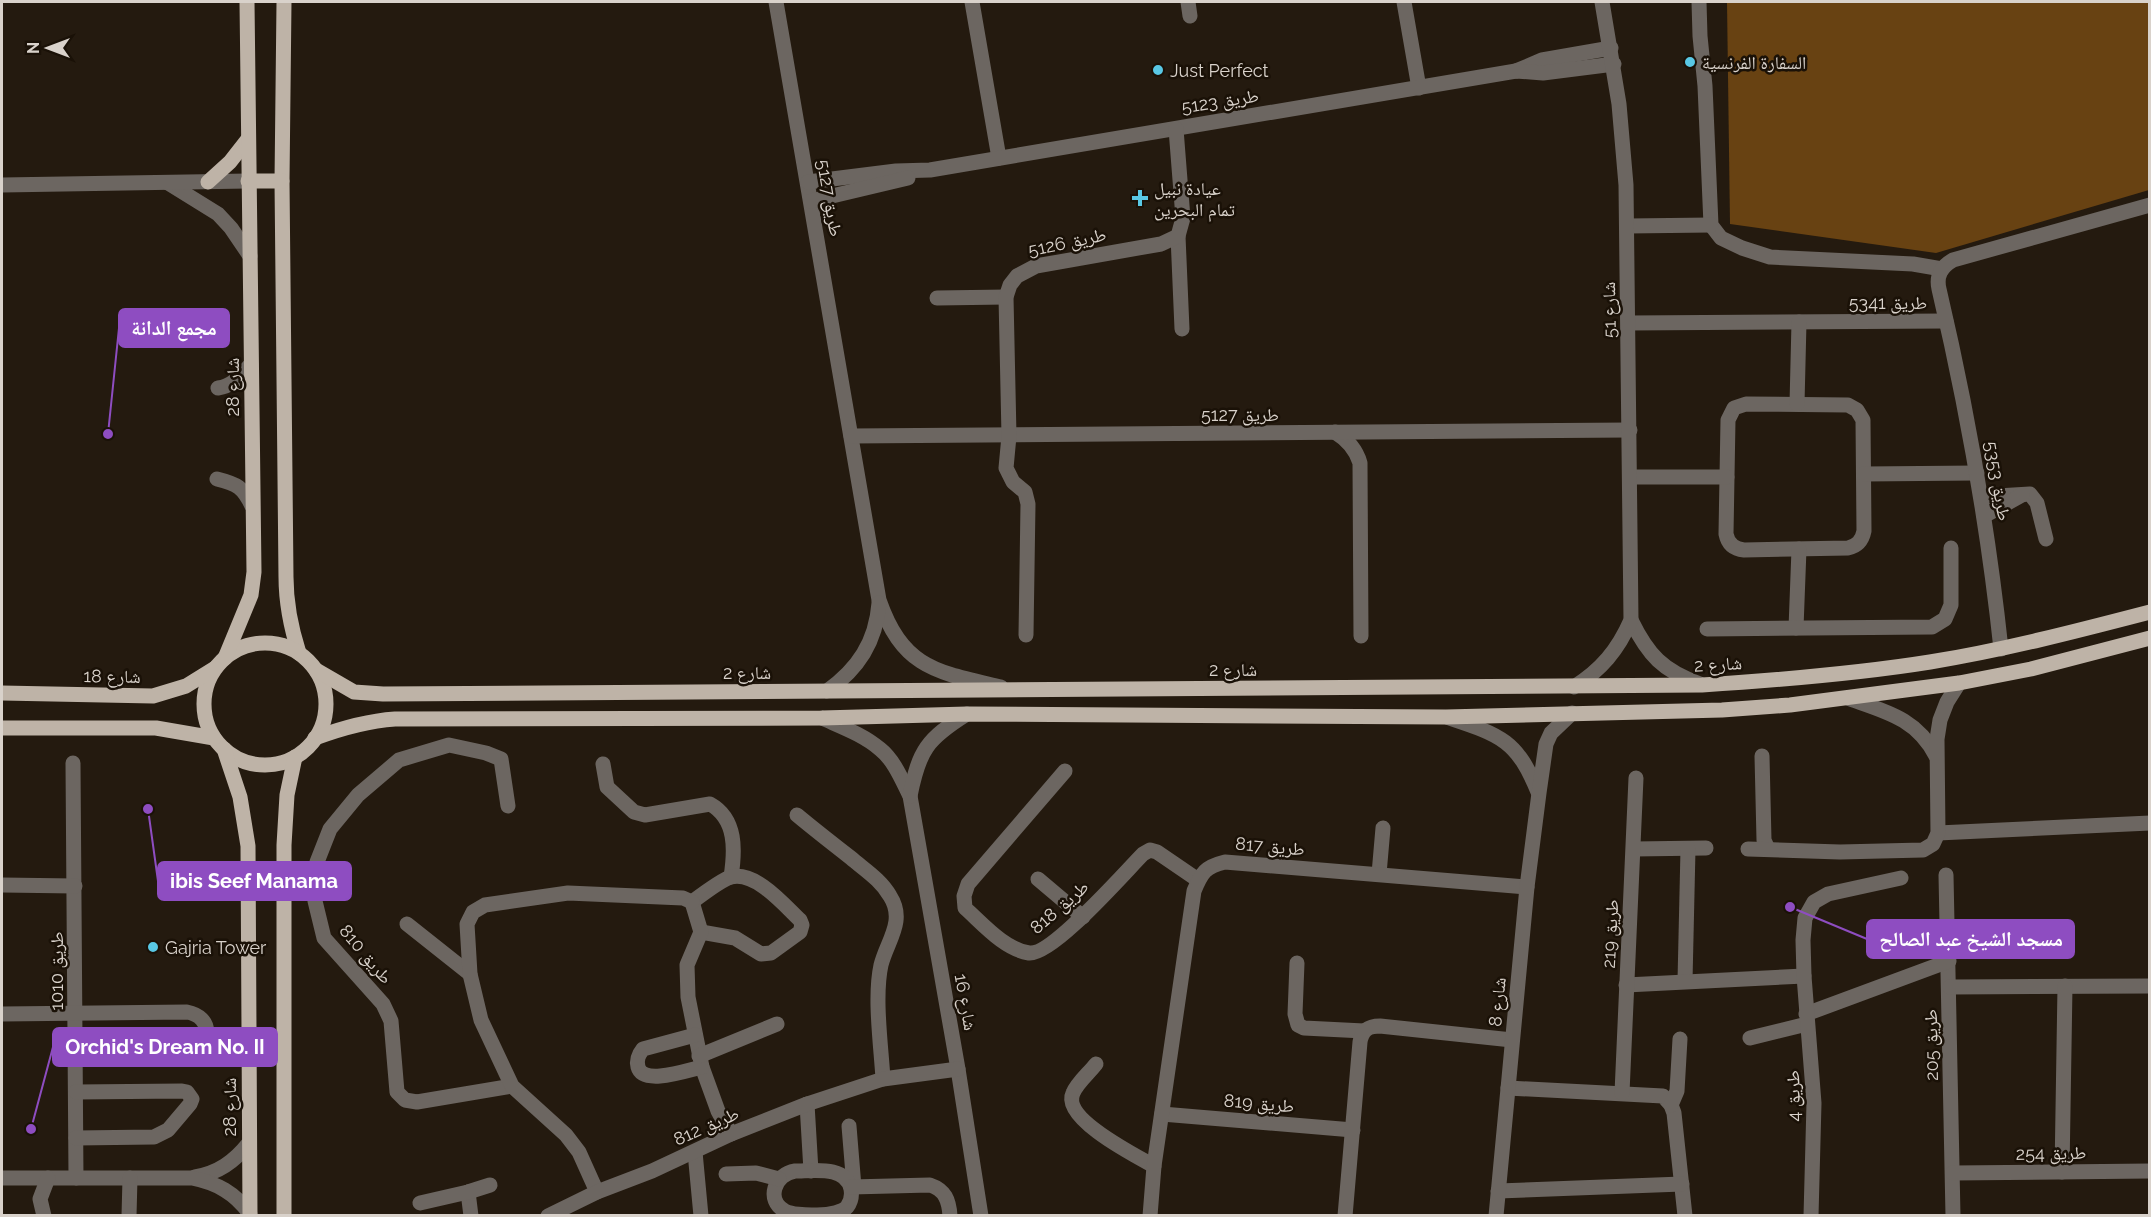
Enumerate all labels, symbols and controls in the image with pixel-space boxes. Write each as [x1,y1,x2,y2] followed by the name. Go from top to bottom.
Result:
[18,18,78,78] north arrow
[24,42,43,54] text: N
[1702,52,1806,73] place label: السفارة الفرنسية
[1683,55,1697,69] marker: السفارة الفرنسية
[1170,60,1269,81] place label: Just Perfect
[1151,63,1165,77] marker: Just Perfect
[1180,85,1260,118] street label: طريق 5123
[812,158,847,238] street label: طريق 5127
[1154,178,1235,222] place label: عيادة نبيل تمام البحرين
[1131,189,1149,207] marker: عيادة نبيل تمام البحرين
[1026,223,1108,261] street label: طريق 5126
[1598,282,1621,338] street label: شارع 51
[1849,292,1927,314] street label: طريق 5341
[119,309,229,347] callout: مجمع الدانة
[131,316,217,342] text: مجمع الدانة
[222,358,244,416] street label: شارع 28
[1201,404,1279,426] street label: طريق 5127
[1980,440,2015,523] street label: طريق 5353
[1693,652,1743,677] street label: شارع 2
[1209,659,1257,681] street label: شارع 2
[723,662,771,684] street label: شارع 2
[83,665,141,688] street label: شارع 18
[1234,833,1305,860] street label: طريق 817
[158,862,351,900] callout: ibis Seef Manama
[170,869,338,893] text: ibis Seef Manama
[1025,876,1093,939] street label: طريق 818
[1598,899,1623,969] street label: طريق 219
[334,920,397,989] street label: طريق 810
[1867,920,2074,958] callout: مسجد الشيخ عبد الصالح
[1879,927,2063,952] text: مسجد الشيخ عبد الصالح
[46,932,68,1010] street label: طريق 1010
[165,937,267,958] place label: Gajria Tower
[146,940,160,954] marker: Gajria Tower
[950,972,981,1032] street label: شارع 16
[1484,976,1511,1028] street label: شارع 8
[1920,1009,1943,1081] street label: طريق 205
[53,1028,277,1066] callout: Orchid's Dream No. II
[65,1035,265,1059] text: Orchid's Dream No. II
[1782,1070,1805,1122] street label: طريق 4
[219,1078,241,1136] street label: شارع 28
[1223,1089,1295,1118] street label: طريق 819
[670,1102,742,1151] street label: طريق 812
[2016,1142,2086,1165] street label: طريق 254

